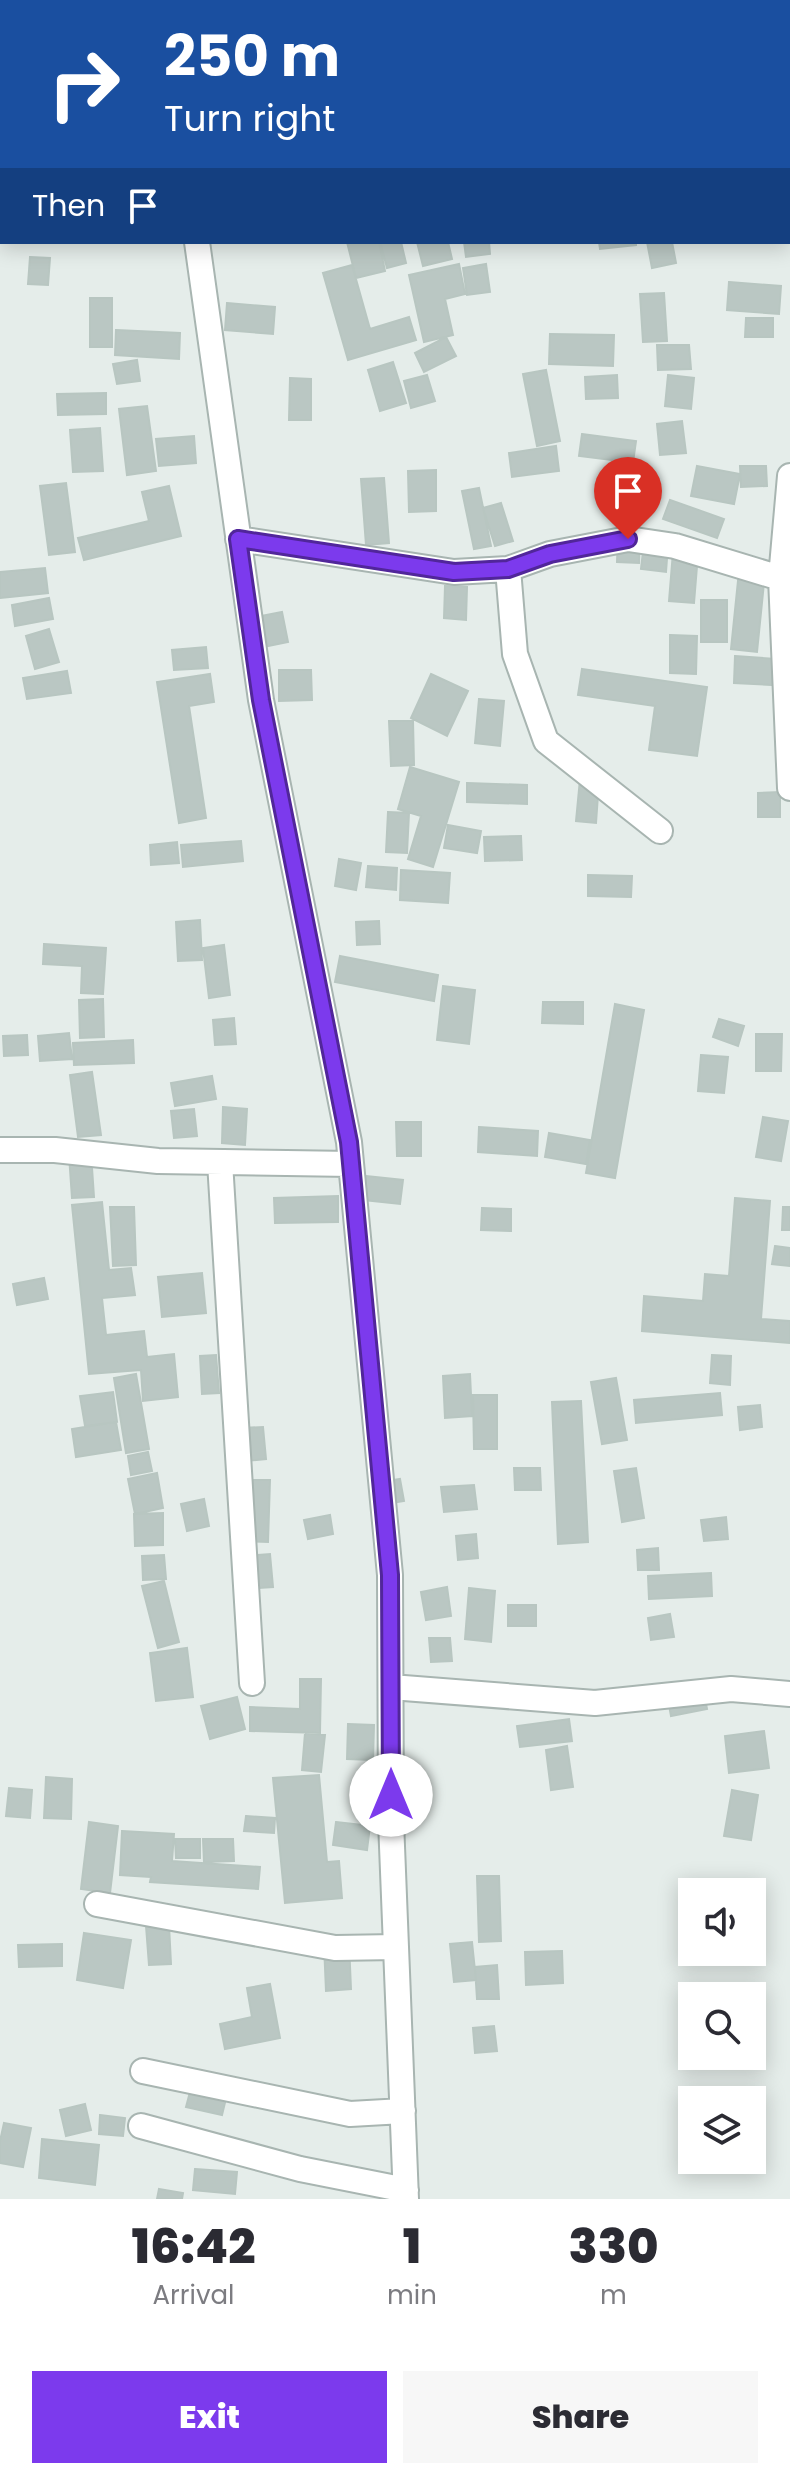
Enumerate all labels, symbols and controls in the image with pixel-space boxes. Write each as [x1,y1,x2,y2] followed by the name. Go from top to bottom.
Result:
[164,17,340,96] text: 250 m
[32,32,136,136] icon: right
[164,93,335,144] text: Turn right
[32,184,105,227] text: Then
[121,184,165,228] icon: arrive
[594,457,662,539] pin
[606,469,650,513] icon: arrive
[349,1753,433,1837] position arrow
[678,1878,766,2174] map controls
[678,1878,766,1966] button: sound
[678,1982,766,2070] button: search
[678,2086,766,2174] button: layers
[132,2213,256,2280] text: 16:42
[403,2213,421,2280] text: 1
[568,2213,658,2280] text: 330
[153,2277,234,2313] text: Arrival
[387,2277,437,2313] text: min
[600,2277,627,2313] text: m
[32,2371,387,2463] button: Exit
[403,2371,758,2463] button: Share

